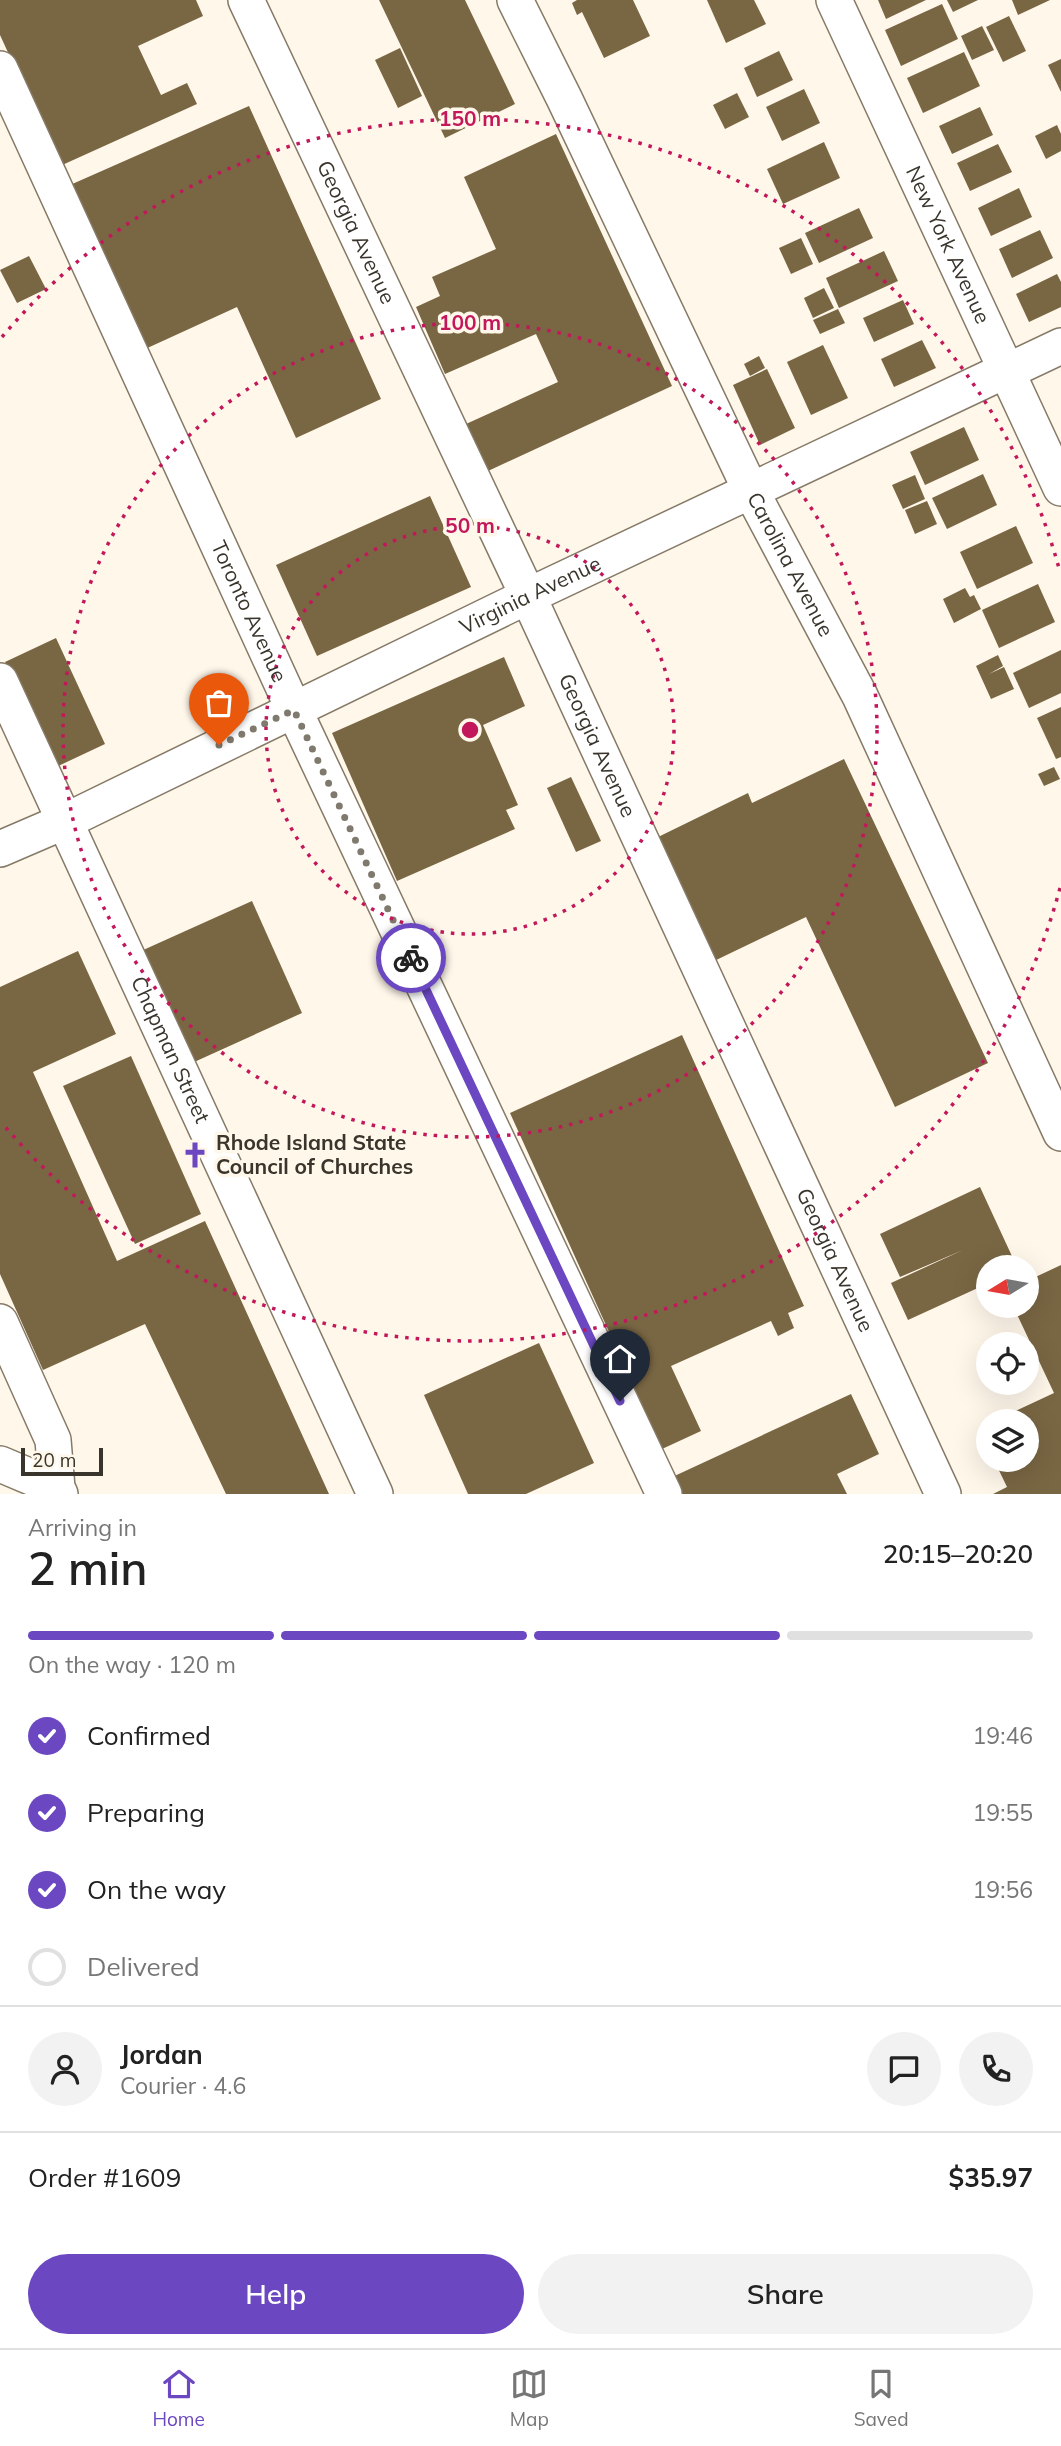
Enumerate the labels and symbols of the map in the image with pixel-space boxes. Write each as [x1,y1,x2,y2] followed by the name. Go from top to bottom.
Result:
[439,105,501,131] text: 150 m
[312,156,402,308] street label: Georgia Avenue
[901,161,997,327] street label: New York Avenue
[439,309,501,335] text: 100 m
[742,487,840,641] street label: Carolina Avenue
[445,512,495,538] text: 50 m
[206,536,293,686] street label: Toronto Avenue
[455,550,605,639] street label: Virginia Avenue
[554,669,642,821] street label: Georgia Avenue
[189,673,249,745] pin
[458,718,482,742] centre of rings
[376,923,446,993] courier
[126,972,216,1127] street label: Chapman Street
[216,1129,413,1179] place label: Rhode Island State Council of Churches
[180,1140,210,1170] church icon: Rhode Island State Council of Churches
[791,1184,880,1336] street label: Georgia Avenue
[976,1255,1040,1318] north arrow
[590,1329,650,1401] pin
[21,1445,103,1477] scale bar

